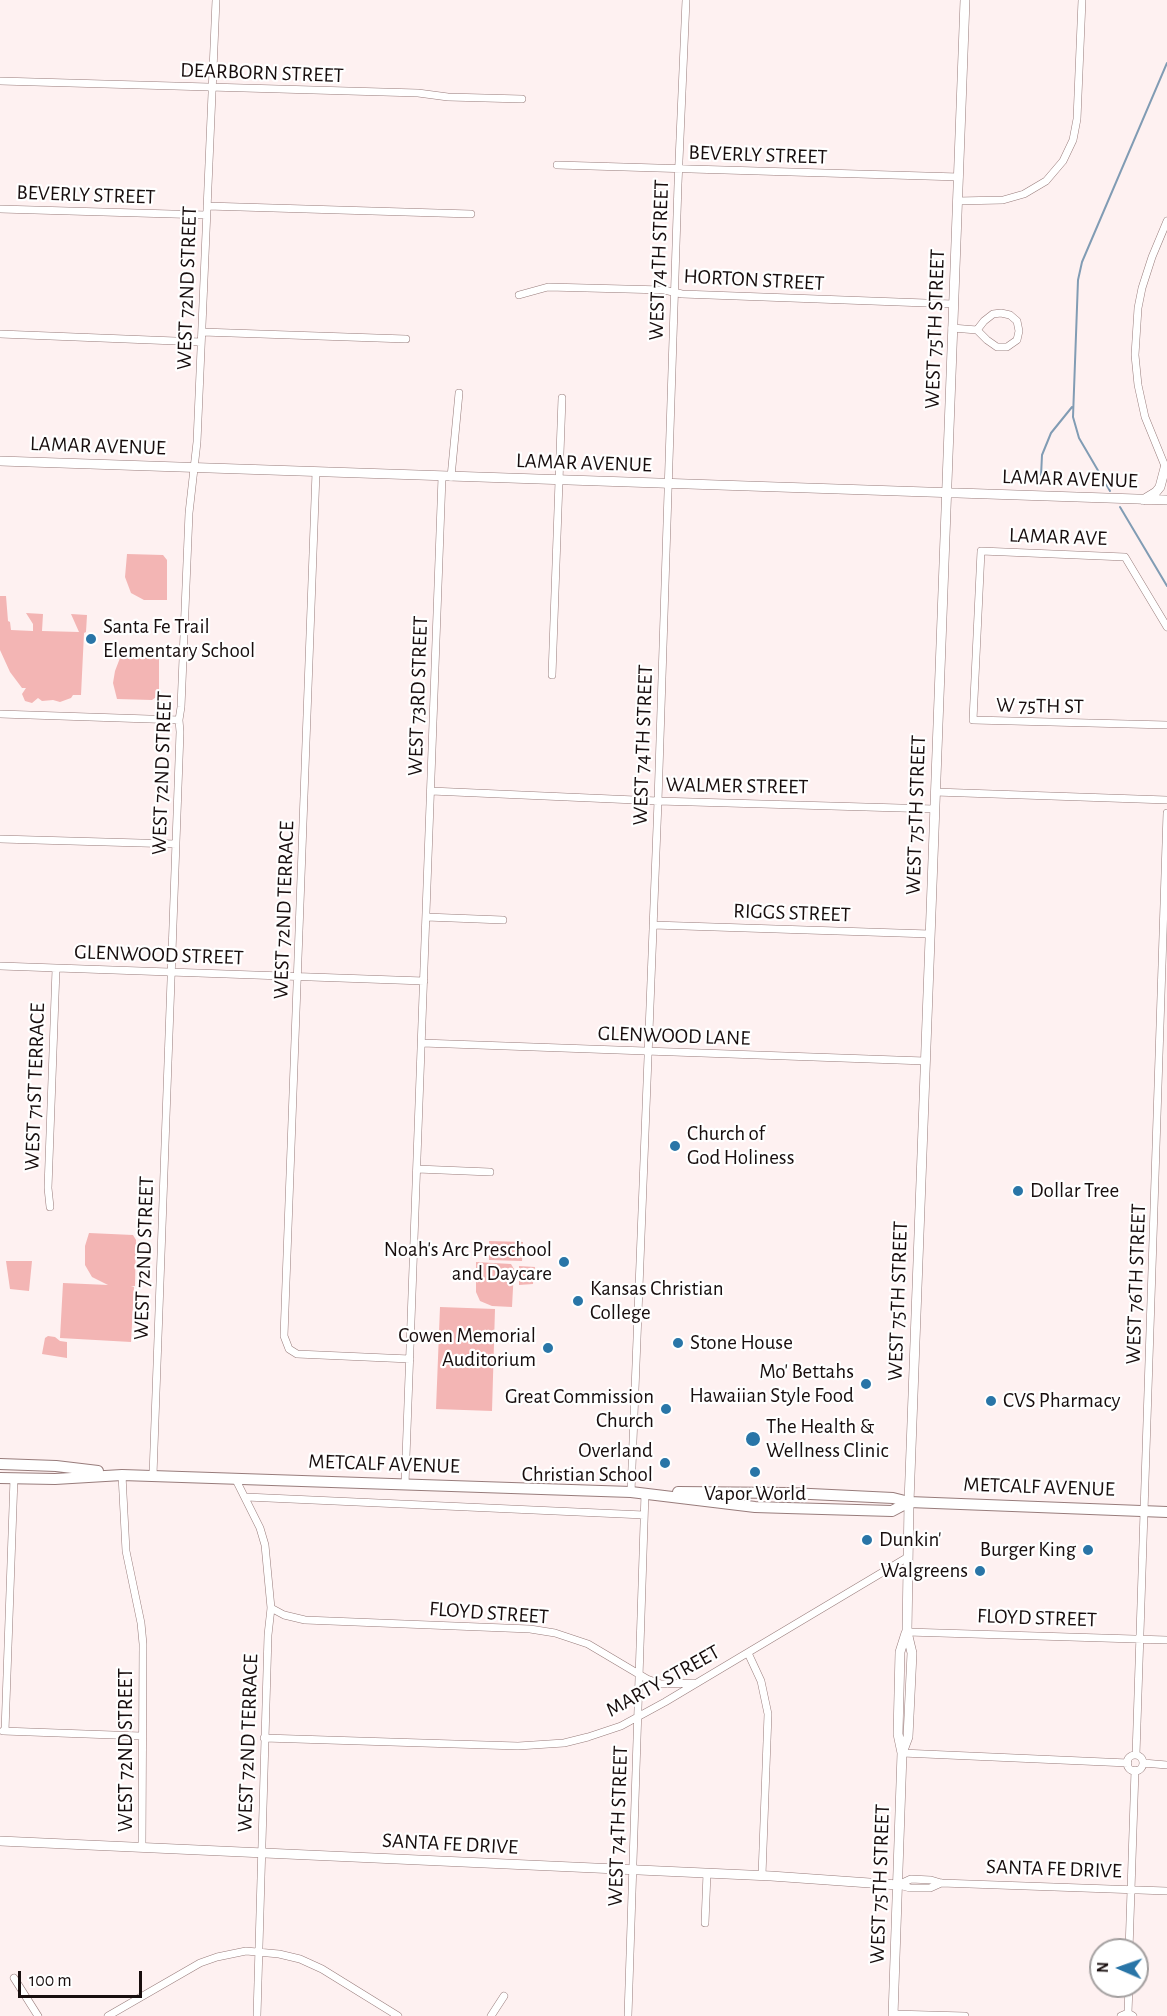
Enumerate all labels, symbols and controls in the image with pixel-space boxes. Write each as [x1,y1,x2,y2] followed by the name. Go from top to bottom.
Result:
[180,58,344,88] street label: DEARBORN STREET
[688,140,828,170] street label: BEVERLY STREET
[644,179,674,341] street label: WEST 74TH STREET
[16,180,156,210] street label: BEVERLY STREET
[172,206,202,370] street label: WEST 72ND STREET
[920,249,950,409] street label: WEST 75TH STREET
[683,264,825,296] street label: HORTON STREET
[30,431,166,461] street label: LAMAR AVENUE
[516,448,652,478] street label: LAMAR AVENUE
[1002,464,1138,494] street label: LAMAR AVENUE
[1008,523,1108,551] street label: LAMAR AVE
[103,614,255,664] place label: Santa Fe Trail Elementary School
[403,615,433,777] street label: WEST 73RD STREET
[84,632,98,646] marker: Santa Fe Trail Elementary School
[628,664,658,826] street label: WEST 74TH STREET
[147,691,177,855] street label: WEST 72ND STREET
[996,693,1084,719] street label: W 75TH ST
[901,735,931,895] street label: WEST 75TH STREET
[665,772,809,800] street label: WALMER STREET
[268,820,300,1000] street label: WEST 72ND TERRACE
[733,898,851,928] street label: RIGGS STREET
[74,939,244,971] street label: GLENWOOD STREET
[19,1003,51,1171] street label: WEST 71ST TERRACE
[597,1021,751,1051] street label: GLENWOOD LANE
[687,1121,794,1171] place label: Church of God Holiness
[668,1139,682,1153] marker: Church of God Holiness
[129,1176,159,1340] street label: WEST 72ND STREET
[1030,1178,1119,1204] place label: Dollar Tree
[1011,1184,1025,1198] marker: Dollar Tree
[1121,1203,1151,1365] street label: WEST 76TH STREET
[883,1221,913,1381] street label: WEST 75TH STREET
[384,1237,552,1287] place label: Noah's Arc Preschool and Daycare
[557,1255,571,1269] marker: Noah's Arc Preschool and Daycare
[590,1276,724,1326] place label: Kansas Christian College
[571,1294,585,1308] marker: Kansas Christian College
[398,1323,536,1373] place label: Cowen Memorial Auditorium
[690,1330,793,1356] place label: Stone House
[671,1336,685,1350] marker: Stone House
[541,1341,555,1355] marker: Cowen Memorial Auditorium
[689,1359,854,1409] place label: Mo' Bettahs Hawaiian Style Food
[859,1377,873,1391] marker: Mo' Bettahs Hawaiian Style Food
[505,1384,654,1434] place label: Great Commission Church
[1003,1388,1120,1414] place label: CVS Pharmacy
[984,1394,998,1408] marker: CVS Pharmacy
[659,1402,673,1416] marker: Great Commission Church
[766,1414,889,1464] place label: The Health & Wellness Clinic
[744,1430,762,1448] marker: The Health & Wellness Clinic
[522,1438,653,1488] place label: Overland Christian School
[308,1449,460,1479] street label: METCALF AVENUE
[658,1456,672,1470] marker: Overland Christian School
[748,1465,762,1479] marker: Vapor World
[963,1472,1115,1502] street label: METCALF AVENUE
[704,1481,806,1507] place label: Vapor World
[879,1527,942,1553] place label: Dunkin'
[860,1533,874,1547] marker: Dunkin'
[980,1537,1076,1563] place label: Burger King
[1081,1543,1095,1557] marker: Burger King
[881,1558,968,1584] place label: Walgreens
[973,1564,987,1578] marker: Walgreens
[428,1596,550,1630] street label: FLOYD STREET
[977,1603,1097,1633] street label: FLOYD STREET
[602,1639,724,1723] street label: MARTY STREET
[232,1653,264,1833] street label: WEST 72ND TERRACE
[113,1668,139,1832] street label: WEST 72ND STREET
[603,1745,633,1907] street label: WEST 74TH STREET
[865,1804,895,1964] street label: WEST 75TH STREET
[381,1828,519,1860] street label: SANTA FE DRIVE
[986,1854,1122,1884] street label: SANTA FE DRIVE
[1089,1938,1149,1998] north arrow
[21,1959,146,1997] scale bar
[1095,1962,1111,1973] text: N
[29,1972,72,1990] text: 100 m

